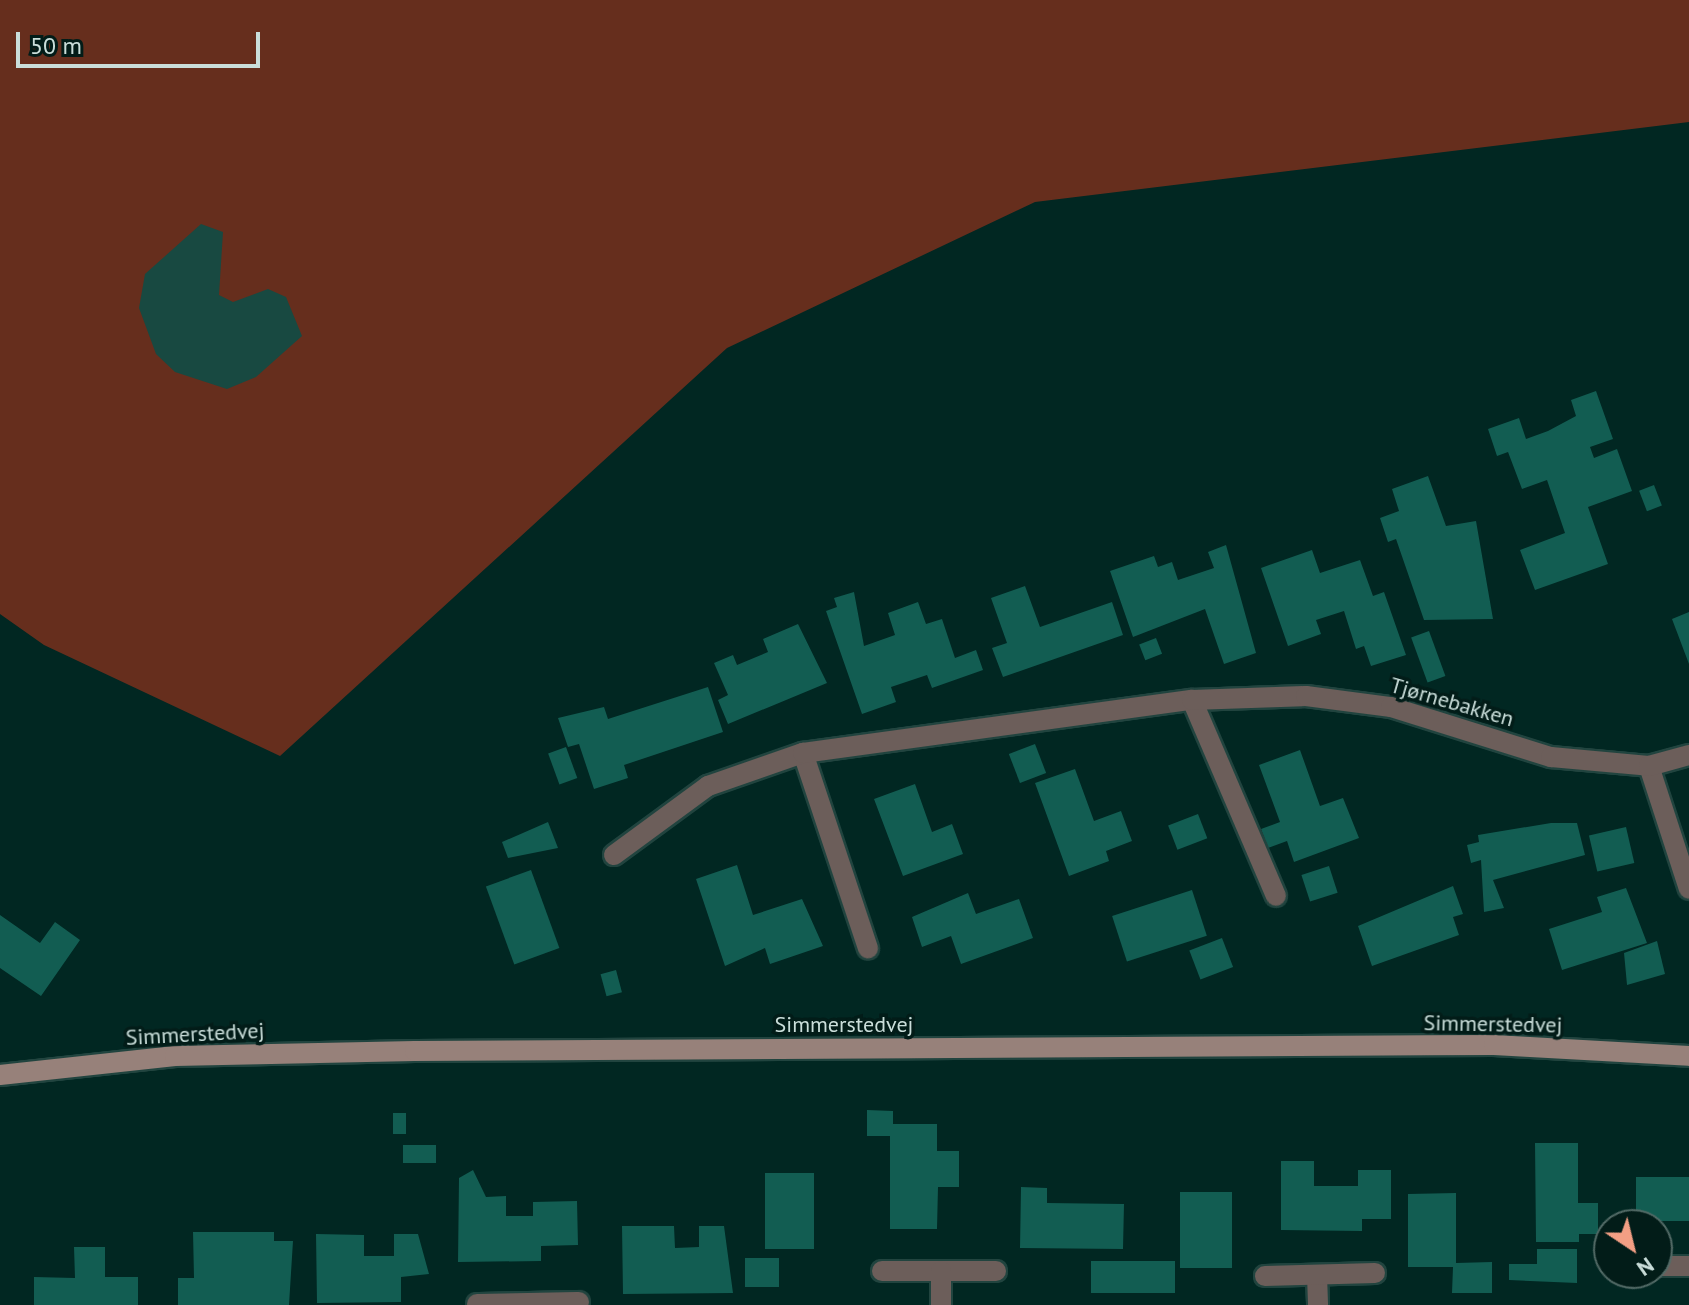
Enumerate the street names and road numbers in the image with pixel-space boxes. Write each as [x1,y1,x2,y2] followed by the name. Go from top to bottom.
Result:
[1387,672,1517,732] street label: Tjørnebakken
[1423,1010,1563,1038] street label: Simmerstedvej
[775,1012,913,1038] street label: Simmerstedvej
[125,1017,265,1051] street label: Simmerstedvej

